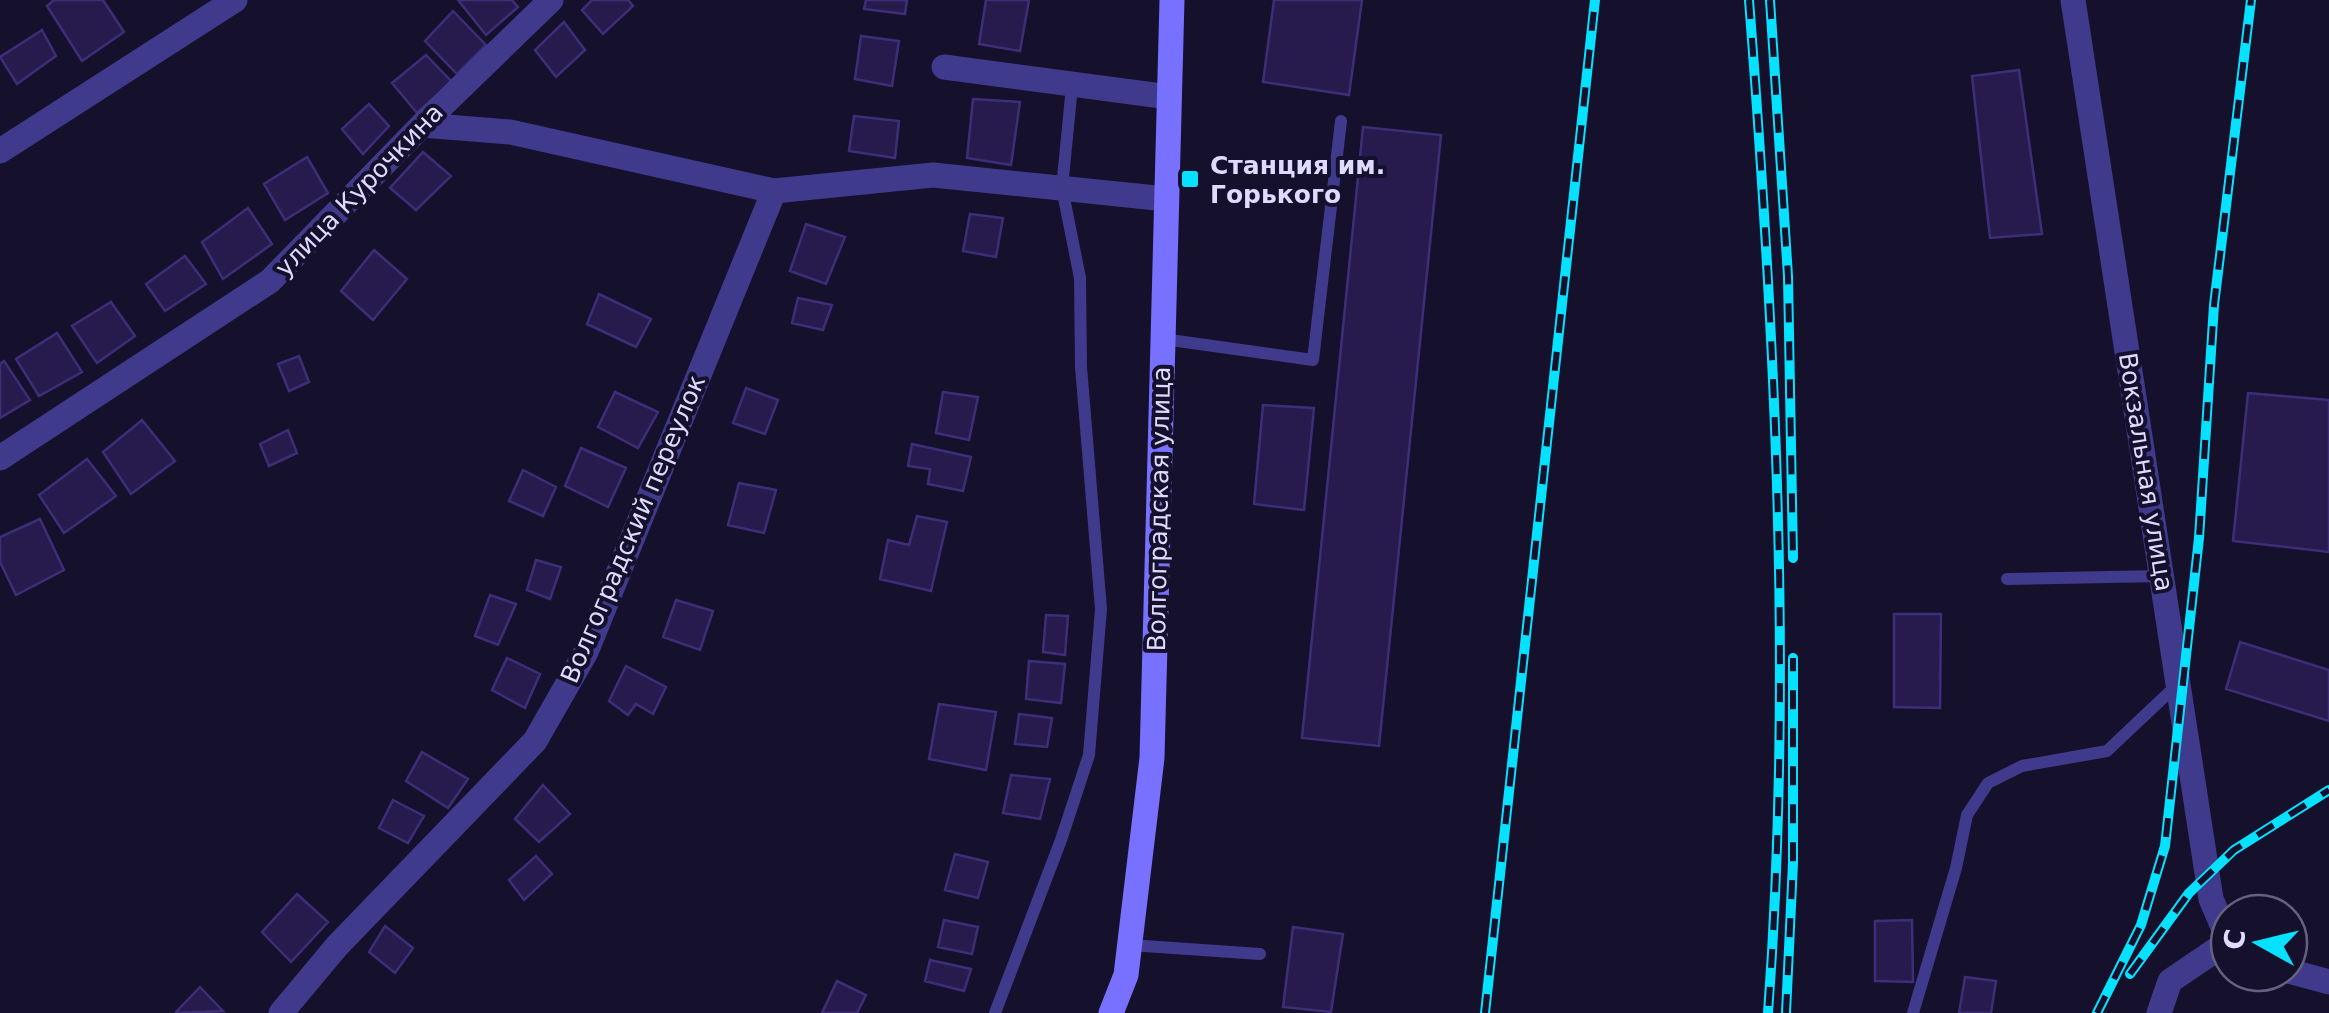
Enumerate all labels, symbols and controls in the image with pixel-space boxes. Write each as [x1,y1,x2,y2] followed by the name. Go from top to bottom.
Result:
[269,98,449,282] street label: улица Курочкина
[1210,151,1385,209] place label: Станция им. Горького
[1179,168,1201,190] marker: Станция им. Горького
[2113,351,2179,593] street label: Вокзальная улица
[1142,366,1176,652] street label: Волгоградская улица
[555,371,711,687] street label: Волгоградский переулок
[2209,893,2309,993] north arrow
[2217,927,2253,952] text: С

